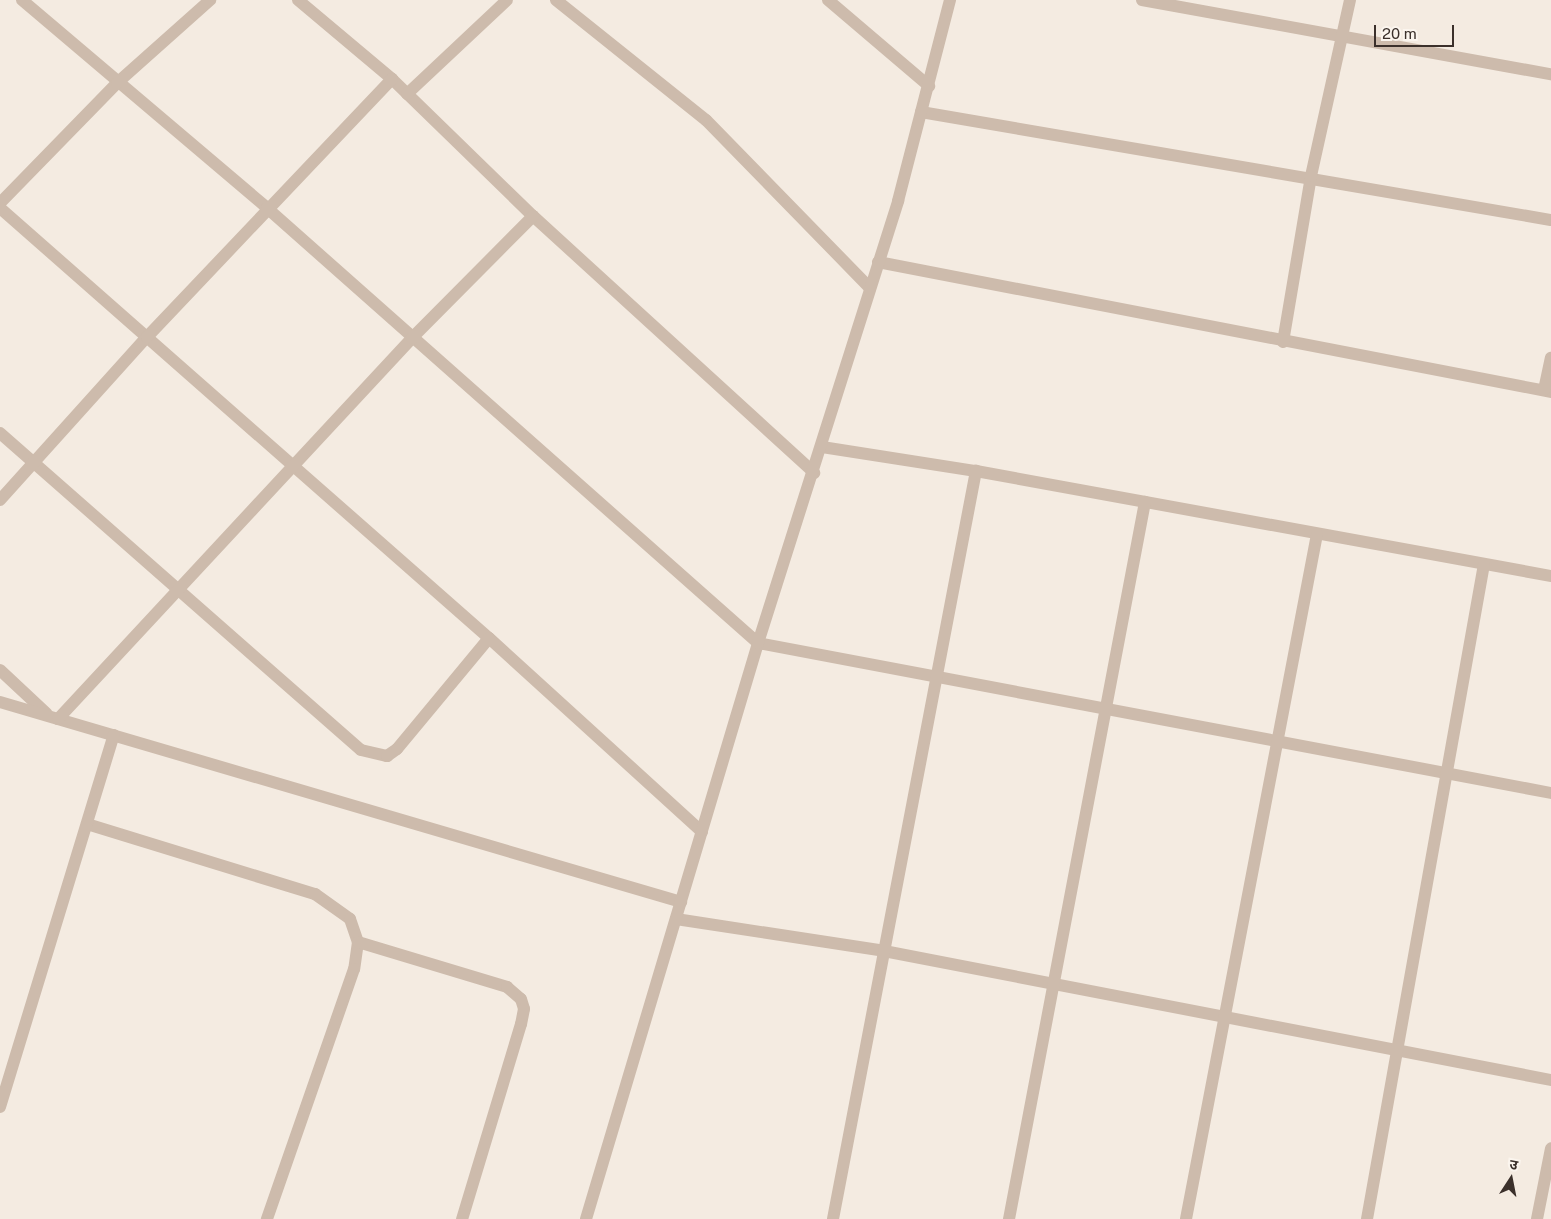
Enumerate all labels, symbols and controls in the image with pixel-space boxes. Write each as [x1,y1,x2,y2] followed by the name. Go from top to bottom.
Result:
[1376,15,1456,47] scale bar
[1382,25,1417,42] text: 20 m
[1486,1154,1536,1204] north arrow
[1508,1156,1519,1173] text: उ

